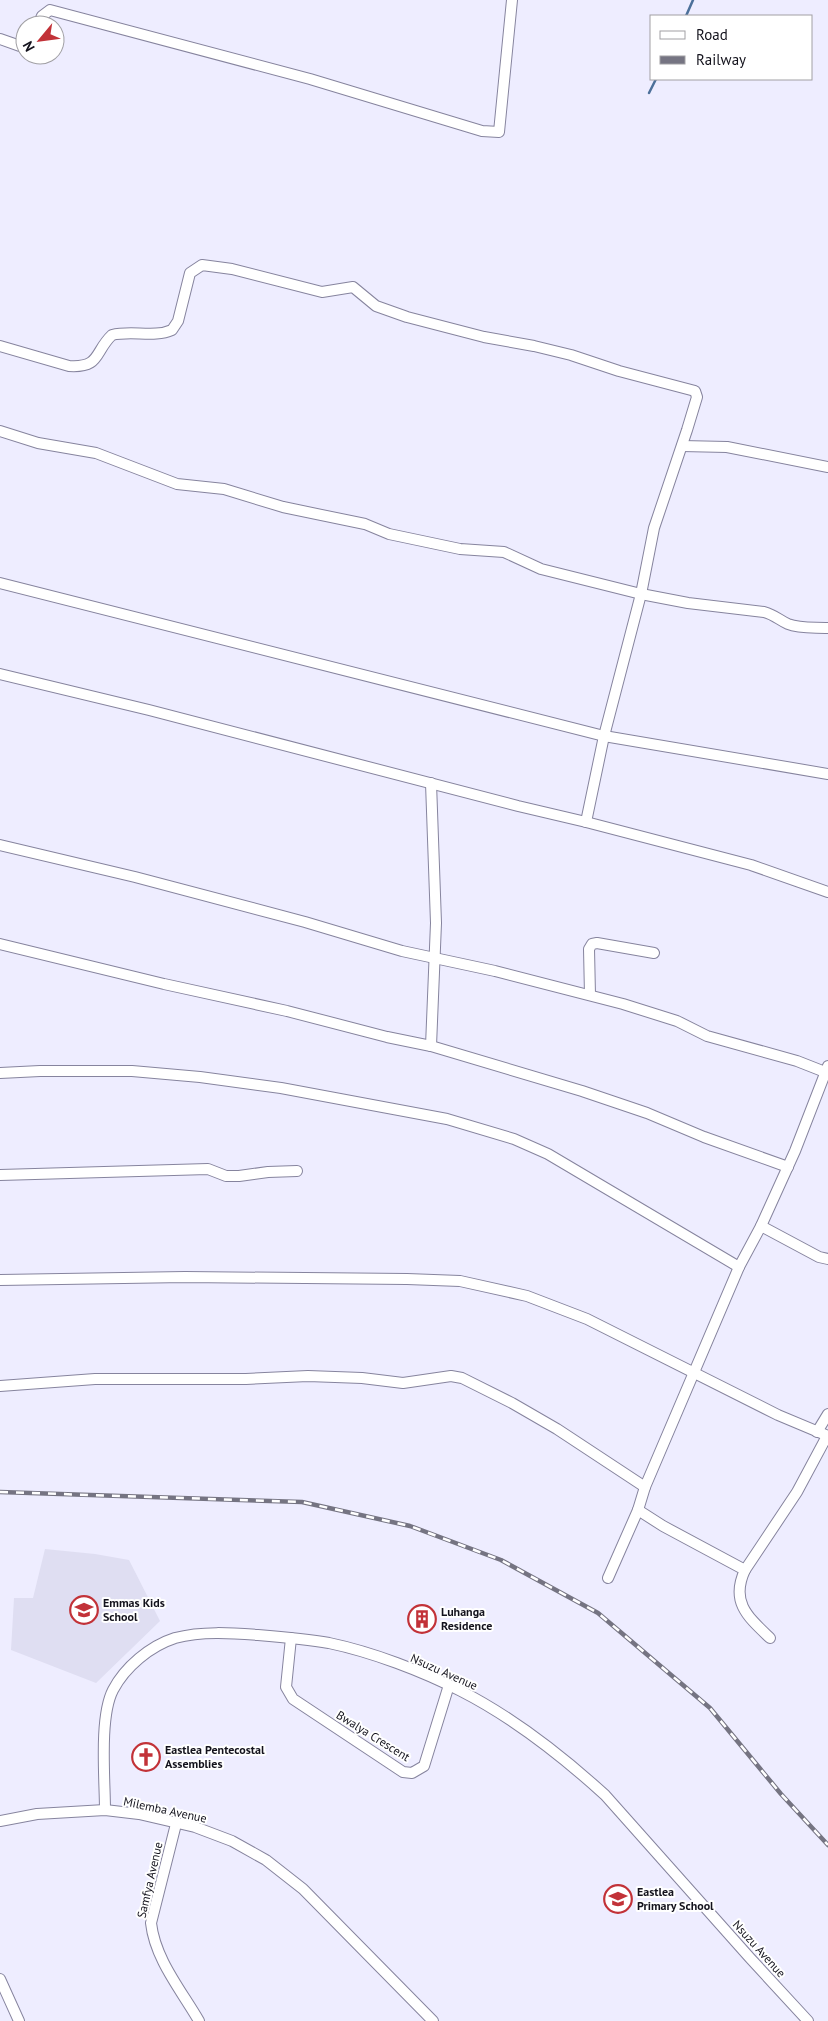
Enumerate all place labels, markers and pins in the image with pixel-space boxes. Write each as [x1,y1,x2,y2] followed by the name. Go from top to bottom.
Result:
[69,1595,99,1625] school or university icon: Emmas Kids School
[103,1595,165,1624] place label: Emmas Kids School
[407,1604,437,1634] building icon: Luhanga Residence
[441,1604,492,1633] place label: Luhanga Residence
[131,1742,161,1772] church icon: Eastlea Pentecostal Assemblies
[165,1742,265,1771] place label: Eastlea Pentecostal Assemblies
[603,1884,633,1914] school or university icon: Eastlea Primary School
[637,1884,714,1913] place label: Eastlea Primary School

